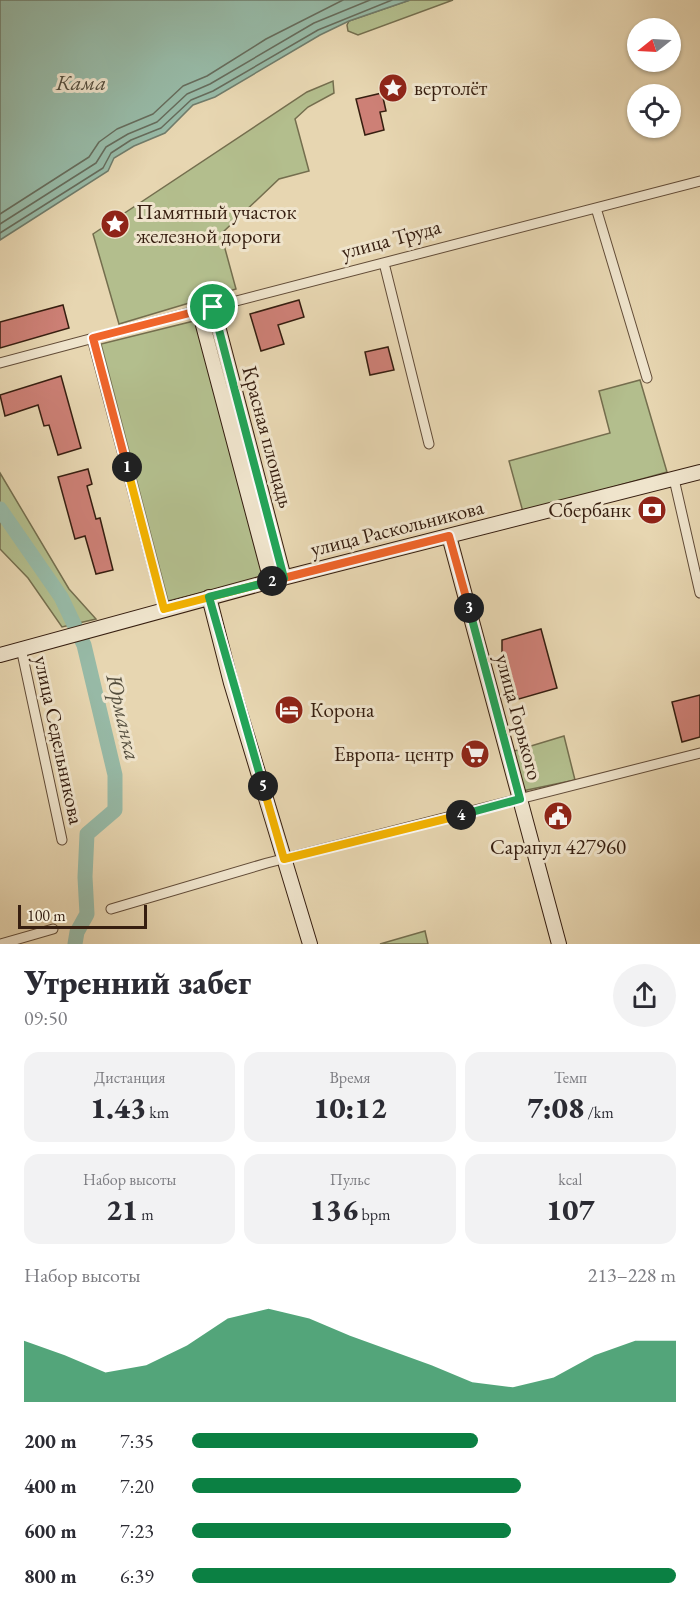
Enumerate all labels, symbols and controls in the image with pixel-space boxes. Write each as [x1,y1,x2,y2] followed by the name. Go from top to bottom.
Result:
[627,18,681,72] north arrow
[627,18,681,138] map controls
[55,68,106,97] water label: Кама
[377,72,409,104] place icon: вертолёт
[414,74,488,101] place label: вертолёт
[627,84,681,138] button: locate
[136,198,297,249] place label: Памятный участок железной дороги
[99,208,131,240] place icon: Памятный участок железной дороги
[338,212,444,265] street label: улица Труда
[187,281,238,332] pin
[196,290,229,323] icon: arrive
[237,363,300,511] street label: Красная площадь
[112,452,142,482] pin: 1
[123,456,131,477] text: 1
[308,493,487,562] street label: улица Раскольникова
[636,494,668,526] bank icon: Сбербанк
[548,496,631,523] place label: Сбербанк
[257,566,287,596] pin: 2
[268,570,276,591] text: 2
[454,593,484,623] pin: 3
[465,597,473,618] text: 3
[490,651,549,783] street label: улица Горького
[28,653,91,827] street label: улица Седельникова
[99,670,147,763] water label: Юрманка
[273,694,305,726] hotel icon: Корона
[310,696,375,723] place label: Корона
[459,738,491,770] supermarket icon: Европа- центр
[334,740,454,767] place label: Европа- центр
[248,771,278,801] pin: 5
[259,775,267,796] text: 5
[446,800,476,830] pin: 4
[542,800,574,832] public building icon: Сарапул 427960
[457,804,465,825] text: 4
[490,833,626,860] place label: Сарапул 427960
[18,902,147,929] scale bar
[27,905,66,926] text: 100 m
[24,961,251,1004] text: Утренний забег
[613,964,676,1027] button: share
[24,1005,67,1031] text: 09:50
[94,1067,165,1088] text: Дистанция
[329,1067,371,1088] text: Время
[554,1067,587,1088] text: Темп
[90,1088,146,1127] text: 1.43
[313,1088,387,1127] text: 10:12
[527,1088,584,1127] text: 7:08
[146,1102,169,1123] text: km
[584,1102,614,1123] text: /km
[83,1169,176,1190] text: Набор высоты
[330,1169,370,1190] text: Пульс
[558,1169,582,1190] text: kcal
[106,1190,138,1229] text: 21
[310,1190,358,1229] text: 136
[546,1190,595,1229] text: 107
[138,1204,154,1225] text: m
[358,1204,390,1225] text: bpm
[24,1262,140,1288] text: Набор высоты
[588,1262,676,1288] text: 213–228 m
[24,1428,77,1454] text: 200 m
[120,1428,154,1454] text: 7:35
[24,1473,77,1499] text: 400 m
[120,1473,154,1499] text: 7:20
[24,1518,77,1544] text: 600 m
[120,1518,154,1544] text: 7:23
[24,1563,77,1589] text: 800 m
[120,1563,154,1589] text: 6:39

